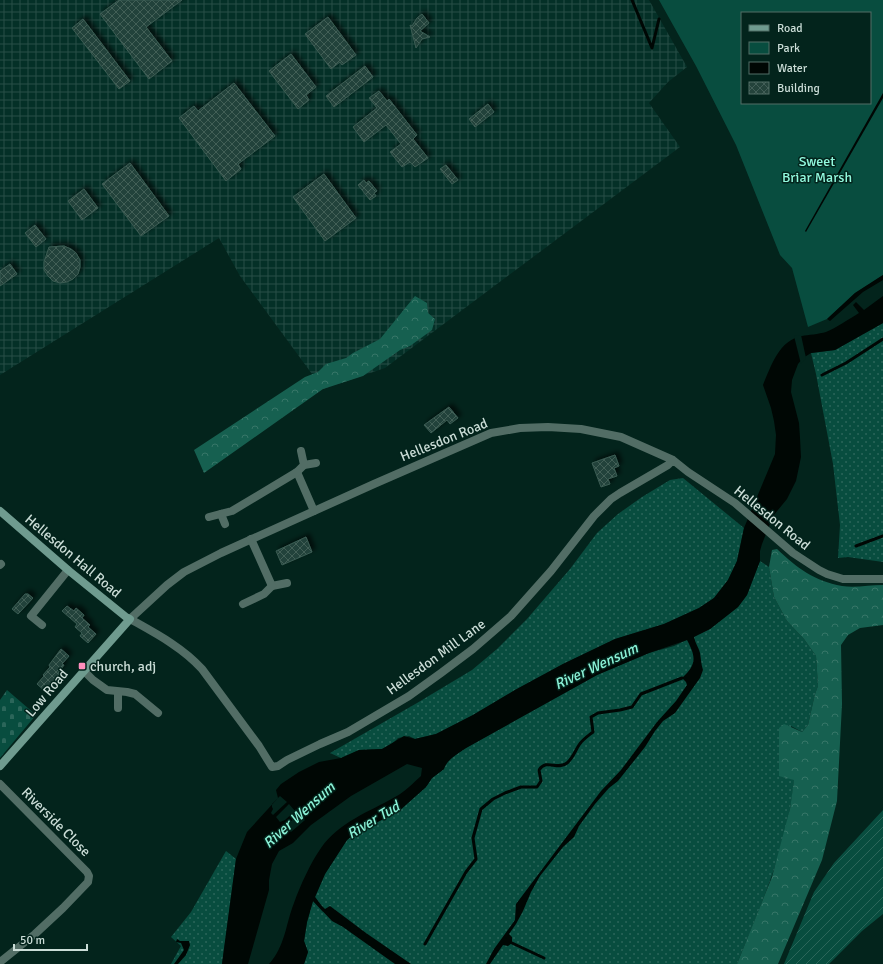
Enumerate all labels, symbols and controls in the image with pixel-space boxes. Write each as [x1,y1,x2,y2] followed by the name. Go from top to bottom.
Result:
[741,12,871,104] legend
[777,21,803,36] text: Road
[777,41,800,56] text: Park
[777,61,808,76] text: Water
[777,81,820,96] text: Building
[782,153,852,186] park label: Sweet Briar Marsh
[398,415,490,465] street label: Hellesdon Road
[731,482,813,554] street label: Hellesdon Road
[21,511,125,601] street label: Hellesdon Hall Road
[383,615,489,699] street label: Hellesdon Mill Lane
[551,638,642,693] water label: River Wensum
[90,658,156,675] place label: church, adj
[77,661,87,671] marker: church, adj
[22,666,72,720] street label: Low Road
[259,777,339,852] water label: River Wensum
[18,784,94,860] street label: Riverside Close
[343,796,404,843] water label: River Tud
[14,926,87,952] scale bar
[20,933,45,948] text: 50 m

